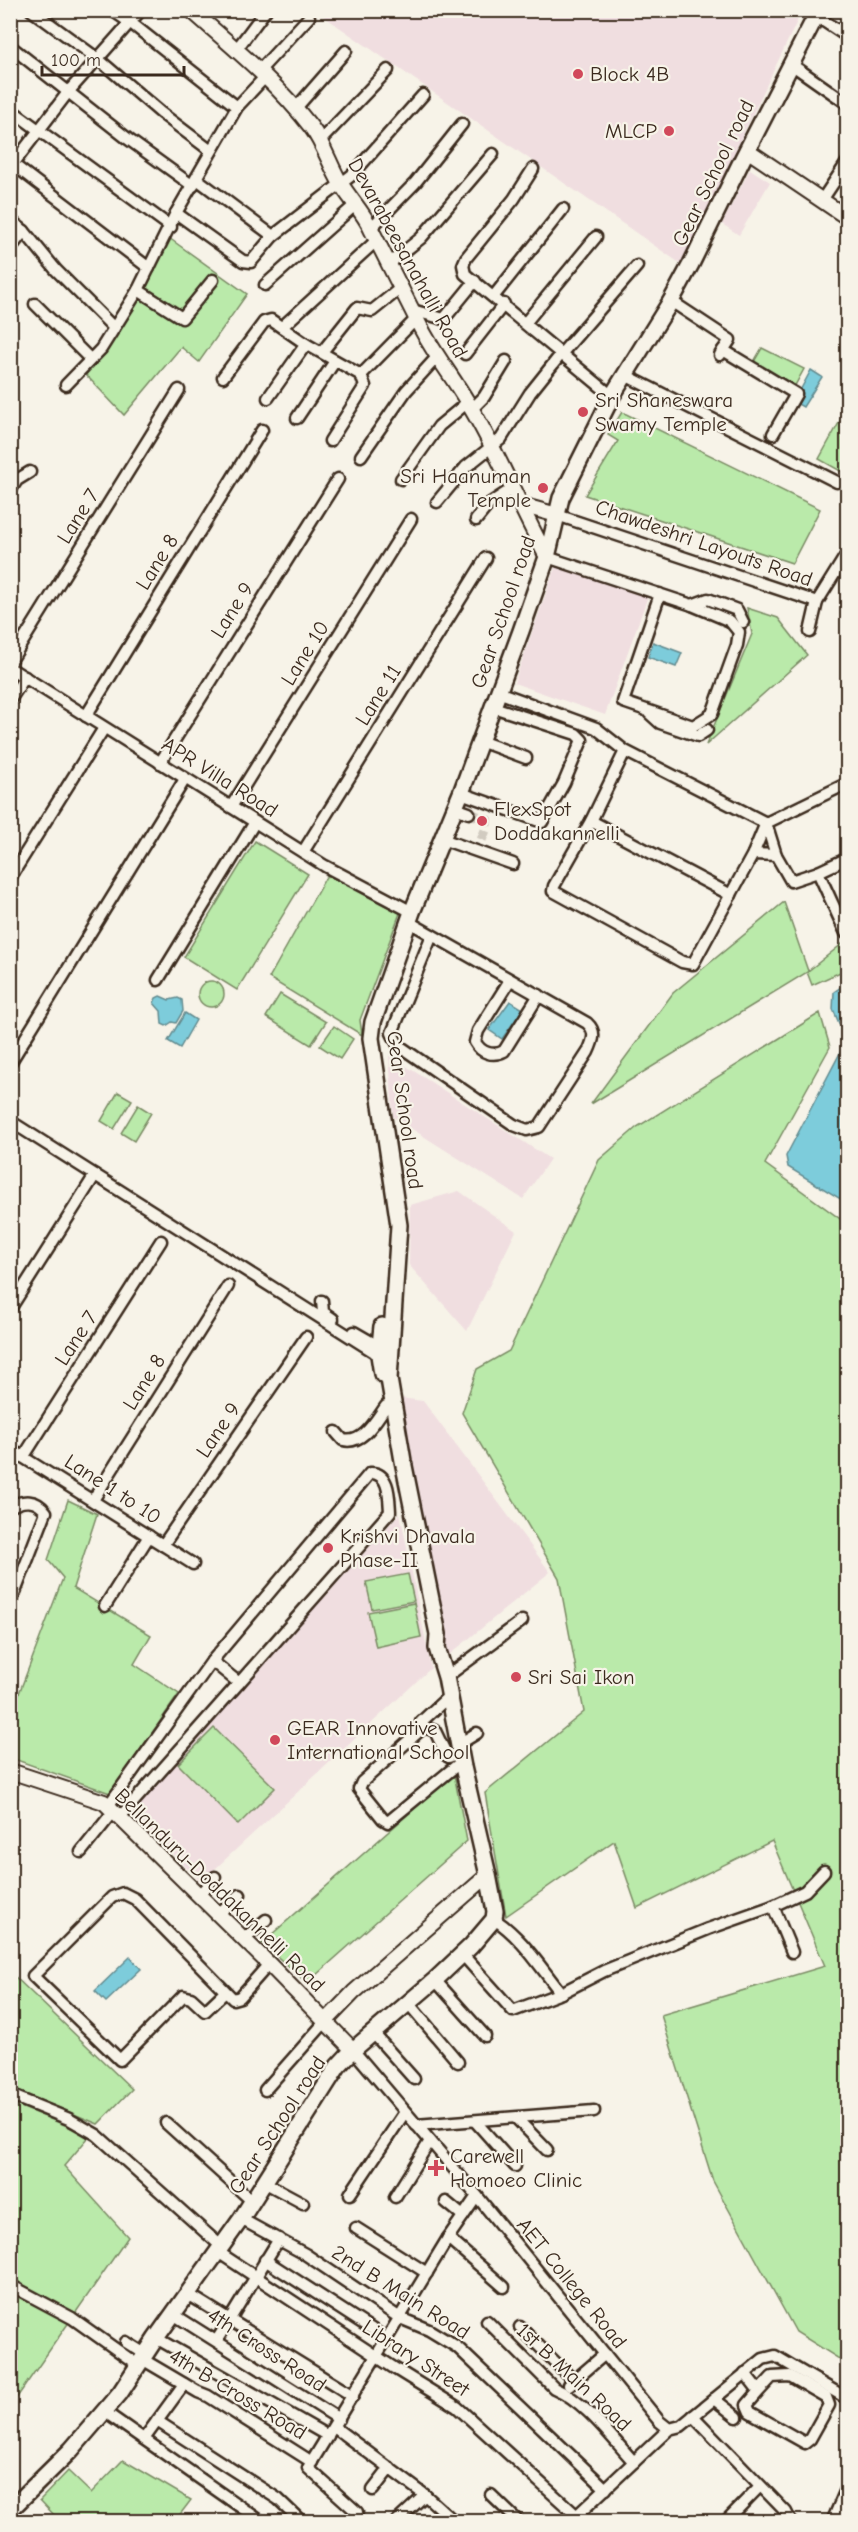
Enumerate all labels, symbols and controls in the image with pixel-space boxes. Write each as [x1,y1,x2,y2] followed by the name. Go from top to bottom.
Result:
[42,39,184,77] scale bar
[51,50,101,71] text: 100 m
[590,62,669,86] place label: Block 4B
[571,67,585,81] marker: Block 4B
[667,96,759,250] street label: Gear School road
[605,119,657,143] place label: MLCP
[662,124,676,138] marker: MLCP
[343,154,473,362] street label: Devarabeesanahalli Road
[595,388,733,436] place label: Sri Shaneswara Swamy Temple
[576,405,590,419] marker: Sri Shaneswara Swamy Temple
[400,464,531,512] place label: Sri Haanuman Temple
[536,481,550,495] marker: Sri Haanuman Temple
[52,484,104,548] street label: Lane 7
[592,495,816,591] street label: Chawdeshri Layouts Road
[131,530,183,594] street label: Lane 8
[466,533,540,691] street label: Gear School road
[206,578,258,642] street label: Lane 9
[276,616,334,690] street label: Lane 10
[350,660,406,730] street label: Lane 11
[158,732,282,822] street label: APR Villa Road
[494,797,620,845] place label: FlexSpot Doddakannelli
[475,814,489,828] marker: FlexSpot Doddakannelli
[382,1029,428,1191] street label: Gear School road
[50,1306,102,1370] street label: Lane 7
[118,1350,170,1414] street label: Lane 8
[191,1398,245,1462] street label: Lane 9
[60,1449,166,1529] street label: Lane 1 to 10
[340,1524,475,1572] place label: Krishvi Dhavala Phase-II
[321,1541,335,1555] marker: Krishvi Dhavala Phase-II
[528,1665,635,1689] place label: Sri Sai Ikon
[509,1670,523,1684] marker: Sri Sai Ikon
[287,1716,469,1764] place label: GEAR Innovative International School
[268,1733,282,1747] marker: GEAR Innovative International School
[110,1783,330,1997] street label: Bellanduru-Doddakannelli Road
[223,2052,331,2198] street label: Gear School road
[450,2144,582,2192] place label: Carewell Homoeo Clinic
[427,2159,445,2177] marker: Carewell Homoeo Clinic
[512,2213,632,2353] street label: AET College Road
[328,2240,474,2344] street label: 2nd B Main Road
[203,2303,331,2397] street label: 4th Cross Road
[358,2315,475,2402] street label: Library Street
[512,2318,636,2436] street label: 1st B Main Road
[165,2344,311,2444] street label: 4th B Cross Road

